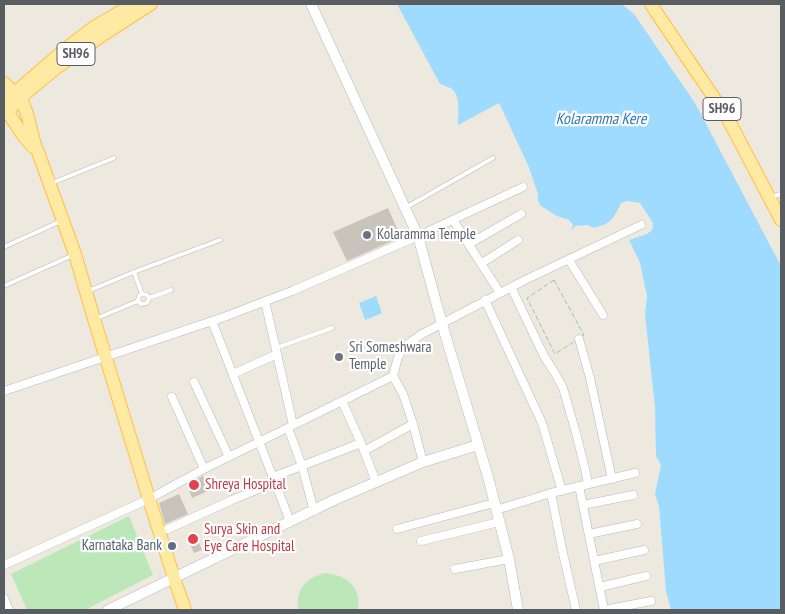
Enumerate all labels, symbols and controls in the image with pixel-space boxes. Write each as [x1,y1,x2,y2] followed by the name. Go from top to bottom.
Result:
[57,42,95,66] road number: SH96
[703,98,741,120] road number: SH96
[556,109,646,129] water label: Kolaramma Kere
[377,226,476,244] place label: Kolaramma Temple
[361,229,373,241] marker: Kolaramma Temple
[349,339,431,374] place label: Sri Someshwara Temple
[333,351,345,363] marker: Sri Someshwara Temple
[205,476,286,494] place label: Shreya Hospital
[187,478,201,492] marker: Shreya Hospital
[204,521,295,556] place label: Surya Skin and Eye Care Hospital
[186,532,200,546] marker: Surya Skin and Eye Care Hospital
[82,537,162,555] place label: Karnataka Bank
[166,540,178,552] marker: Karnataka Bank

